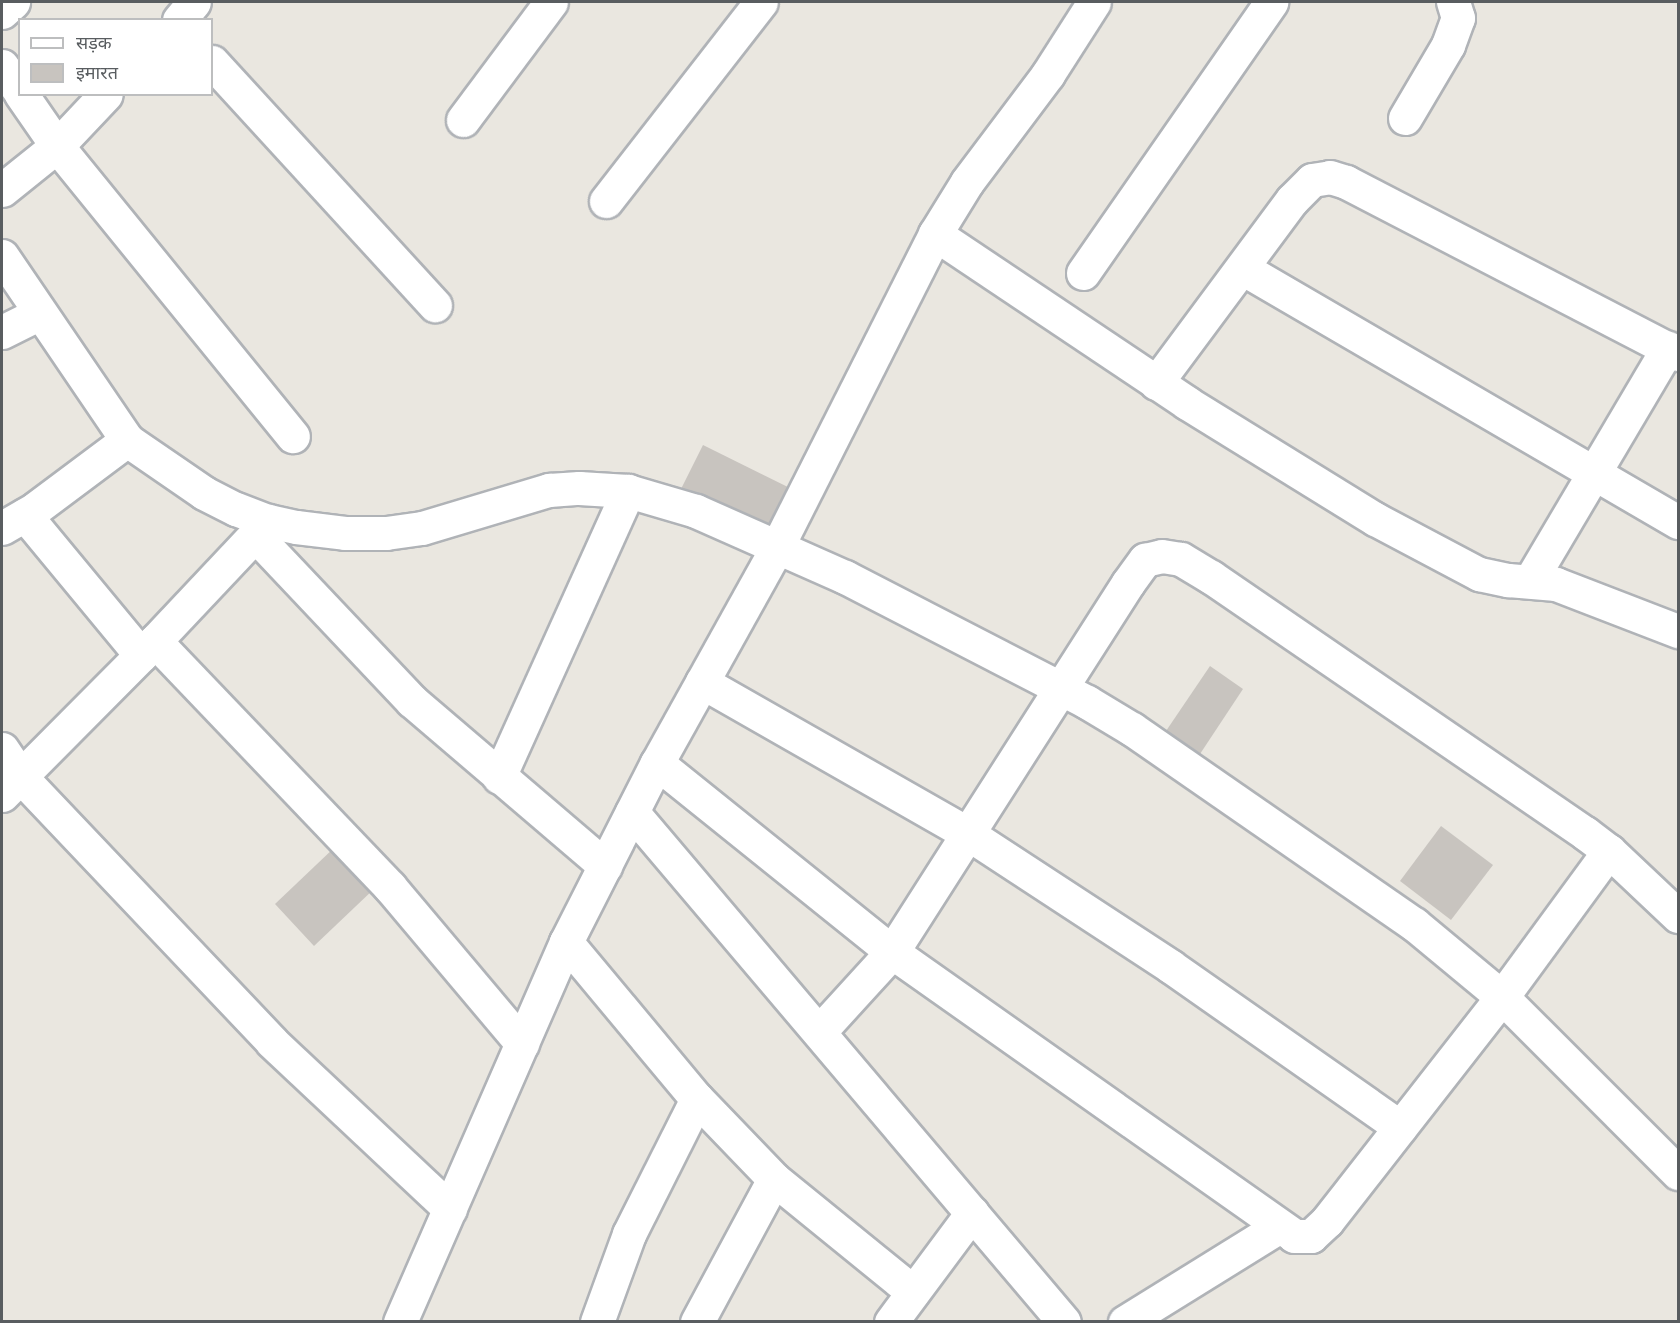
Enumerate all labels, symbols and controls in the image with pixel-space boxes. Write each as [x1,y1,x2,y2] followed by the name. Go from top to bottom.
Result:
[18,18,213,96] legend
[76,30,112,55] text: सड़क
[76,60,118,85] text: इमारत

